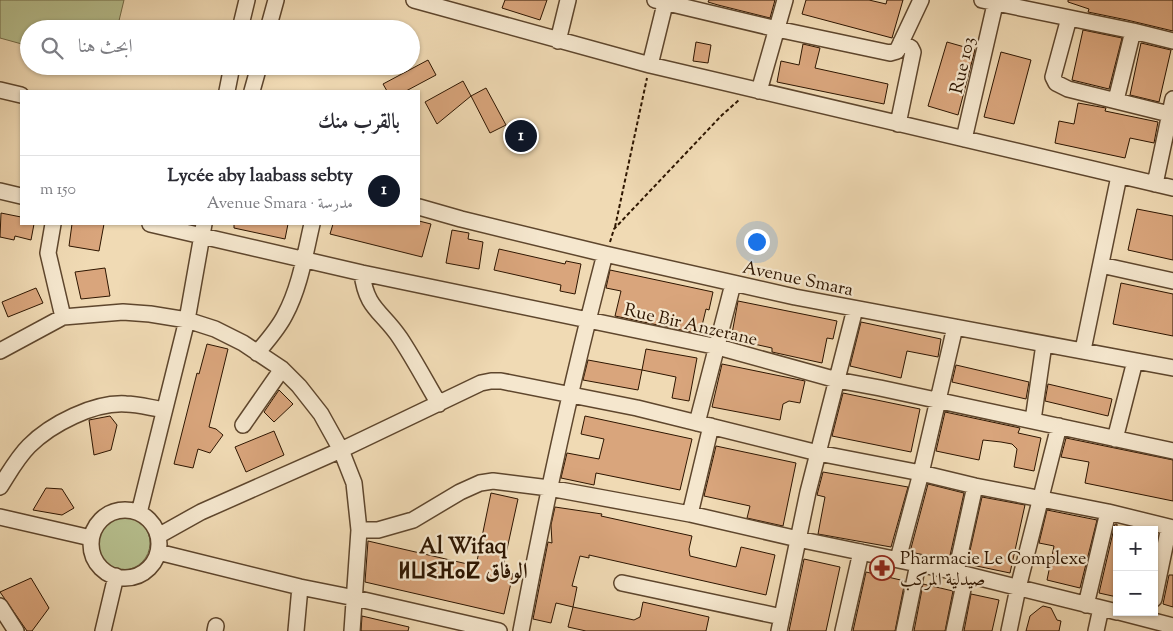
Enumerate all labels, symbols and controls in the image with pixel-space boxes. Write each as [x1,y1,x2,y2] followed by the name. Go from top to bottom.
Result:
[20,20,420,75] search box
[38,34,66,62] icon: search
[78,34,133,61] text: ابحث هنا
[945,34,983,97] street label: Rue 103
[318,108,400,138] text: بالقرب منك
[505,117,537,155] pin: 1
[168,163,353,190] text: Lycée aby laabass sebty
[40,179,76,202] text: 150 m
[381,179,387,202] text: 1
[207,193,353,216] text: مدرسة · Avenue Smara
[744,229,770,255] your location
[740,256,855,304] street label: Avenue Smara
[621,298,760,354] street label: Rue Bir Anzerane
[1113,526,1158,616] map controls
[1113,526,1158,571] button: +
[398,532,528,589] district label: Al Wifaq ⵍⵡⵉⴼⴰⵇ الوفاق
[900,547,1087,594] place label: Pharmacie Le Complexe صيدلية المركب
[869,555,895,581] pharmacy icon: Pharmacie Le Complexe صيدلية المركب
[1113,571,1158,616] button: −

